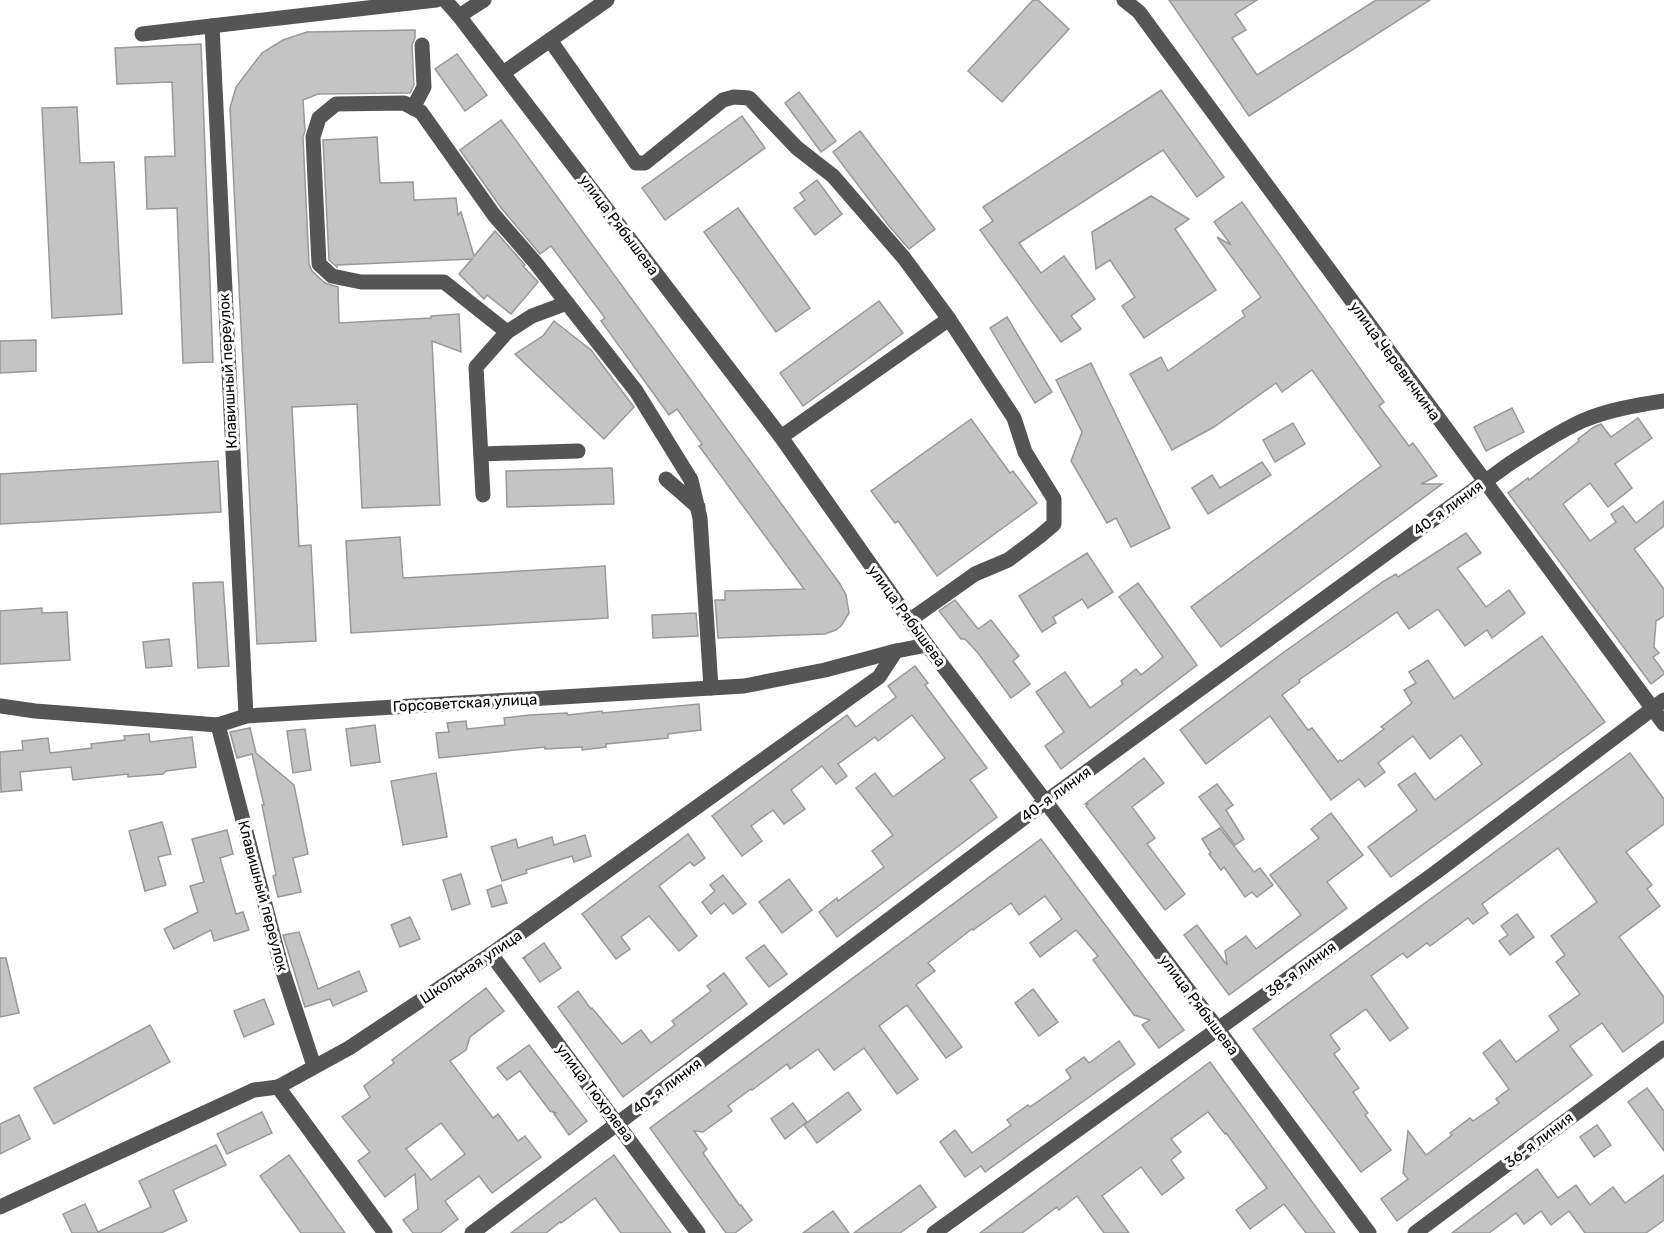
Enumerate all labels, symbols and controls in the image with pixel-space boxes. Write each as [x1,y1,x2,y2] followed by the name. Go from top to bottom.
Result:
[575,171,663,279] street label: улица Рябышева
[215,293,241,449] street label: Клавишный переулок
[1346,298,1444,424] street label: улица Черевичкина
[1409,477,1487,539] street label: 40-я линия
[864,562,950,670] street label: улица Рябышева
[392,690,538,716] street label: Горсоветская улица
[1017,763,1095,825] street label: 40-я линия
[234,818,292,974] street label: Клавишный переулок
[417,926,525,1008] street label: Школьная улица
[1263,938,1339,1000] street label: 38-я линия
[1155,951,1243,1059] street label: улица Рябышева
[552,1041,638,1145] street label: улица Тюхряева
[629,1054,705,1118] street label: 40-я линия
[1501,1108,1577,1172] street label: 36-я линия

